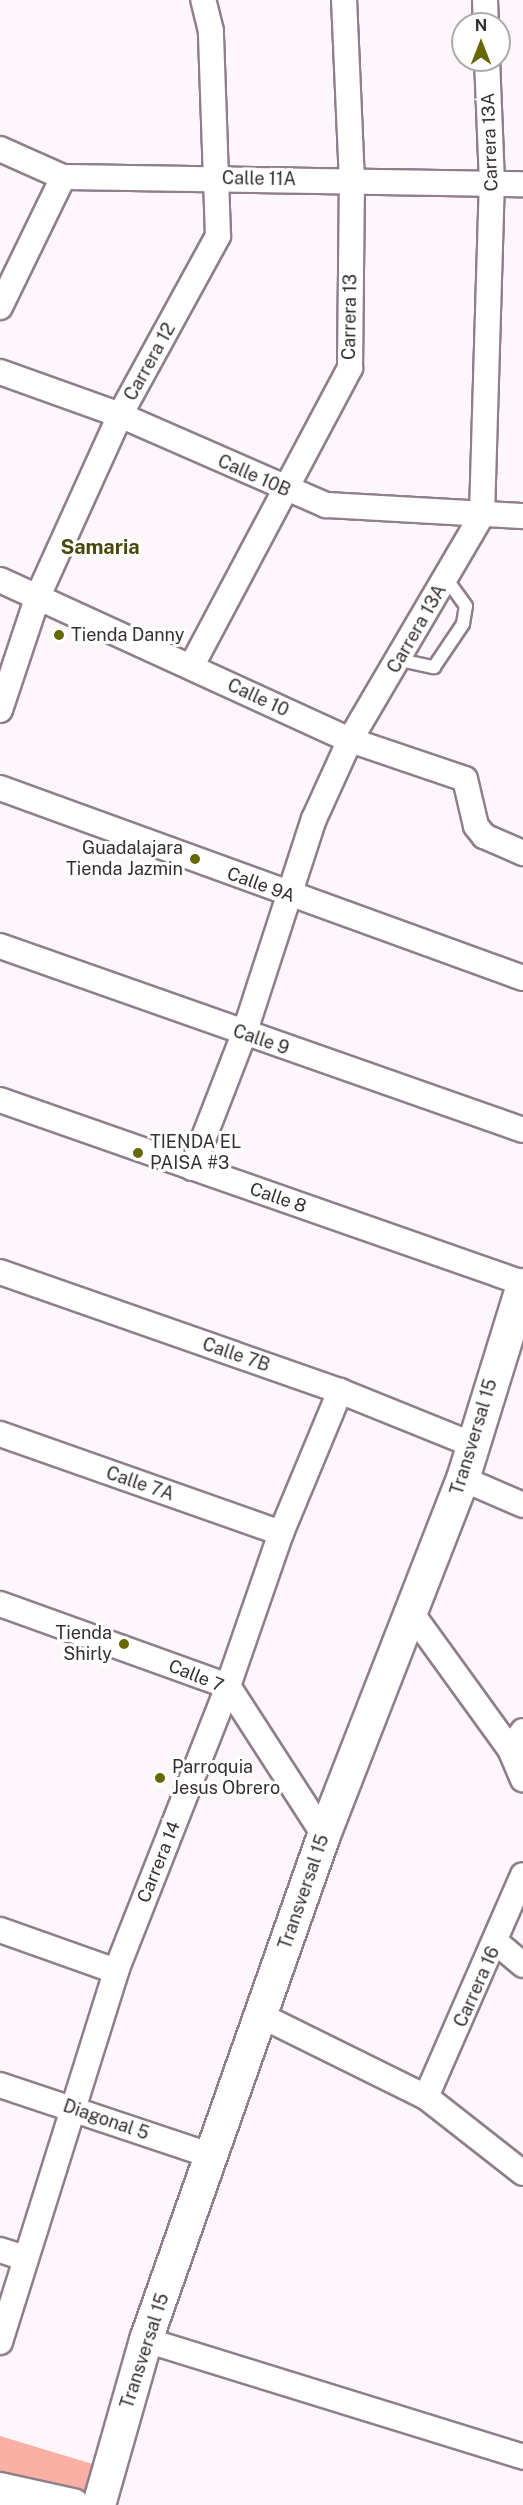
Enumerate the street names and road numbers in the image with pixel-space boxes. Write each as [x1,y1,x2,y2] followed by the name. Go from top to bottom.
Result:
[477,92,503,192] street label: Carrera 13A
[222,168,296,190] street label: Calle 11A
[338,274,362,360] street label: Carrera 13
[120,319,180,405] street label: Carrera 12
[214,450,294,502] street label: Calle 10B
[383,581,451,677] street label: Carrera 13A
[224,674,292,722] street label: Calle 10
[224,863,298,907] street label: Calle 9A
[230,1020,292,1060] street label: Calle 9
[247,1178,309,1218] street label: Calle 8
[199,1333,273,1377] street label: Calle 7B
[446,1376,502,1498] street label: Transversal 15
[103,1462,177,1506] street label: Calle 7A
[165,1655,227,1697] street label: Calle 7
[133,1818,185,1906] street label: Carrera 14
[274,1832,334,1952] street label: Transversal 15
[450,1943,504,2031] street label: Carrera 16
[60,2095,152,2145] street label: Diagonal 5
[116,2291,174,2411] street label: Transversal 15

